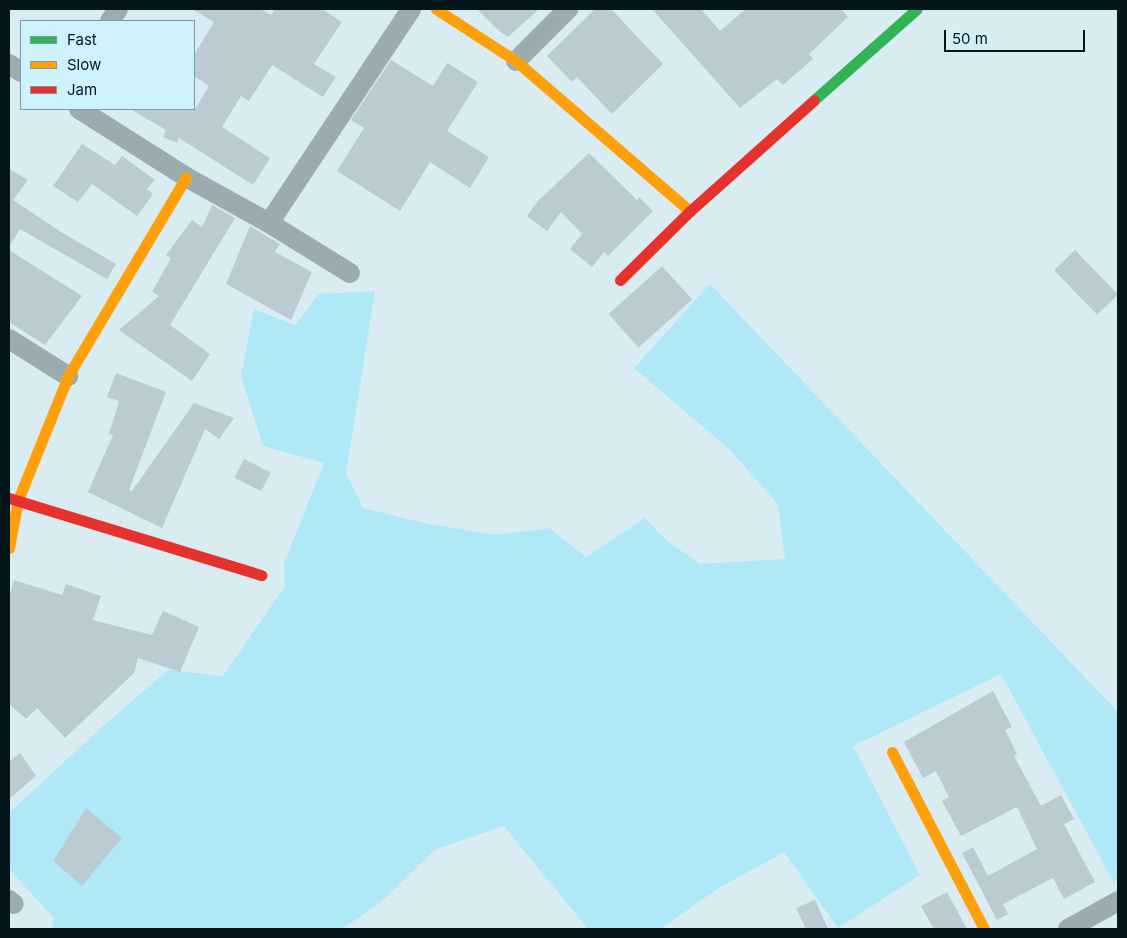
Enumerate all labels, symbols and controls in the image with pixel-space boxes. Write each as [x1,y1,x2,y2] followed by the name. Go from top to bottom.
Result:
[20,20,195,110] legend
[947,20,1088,52] scale bar
[952,29,988,48] text: 50 m
[67,30,97,49] text: Fast
[67,55,101,74] text: Slow
[67,80,97,99] text: Jam

